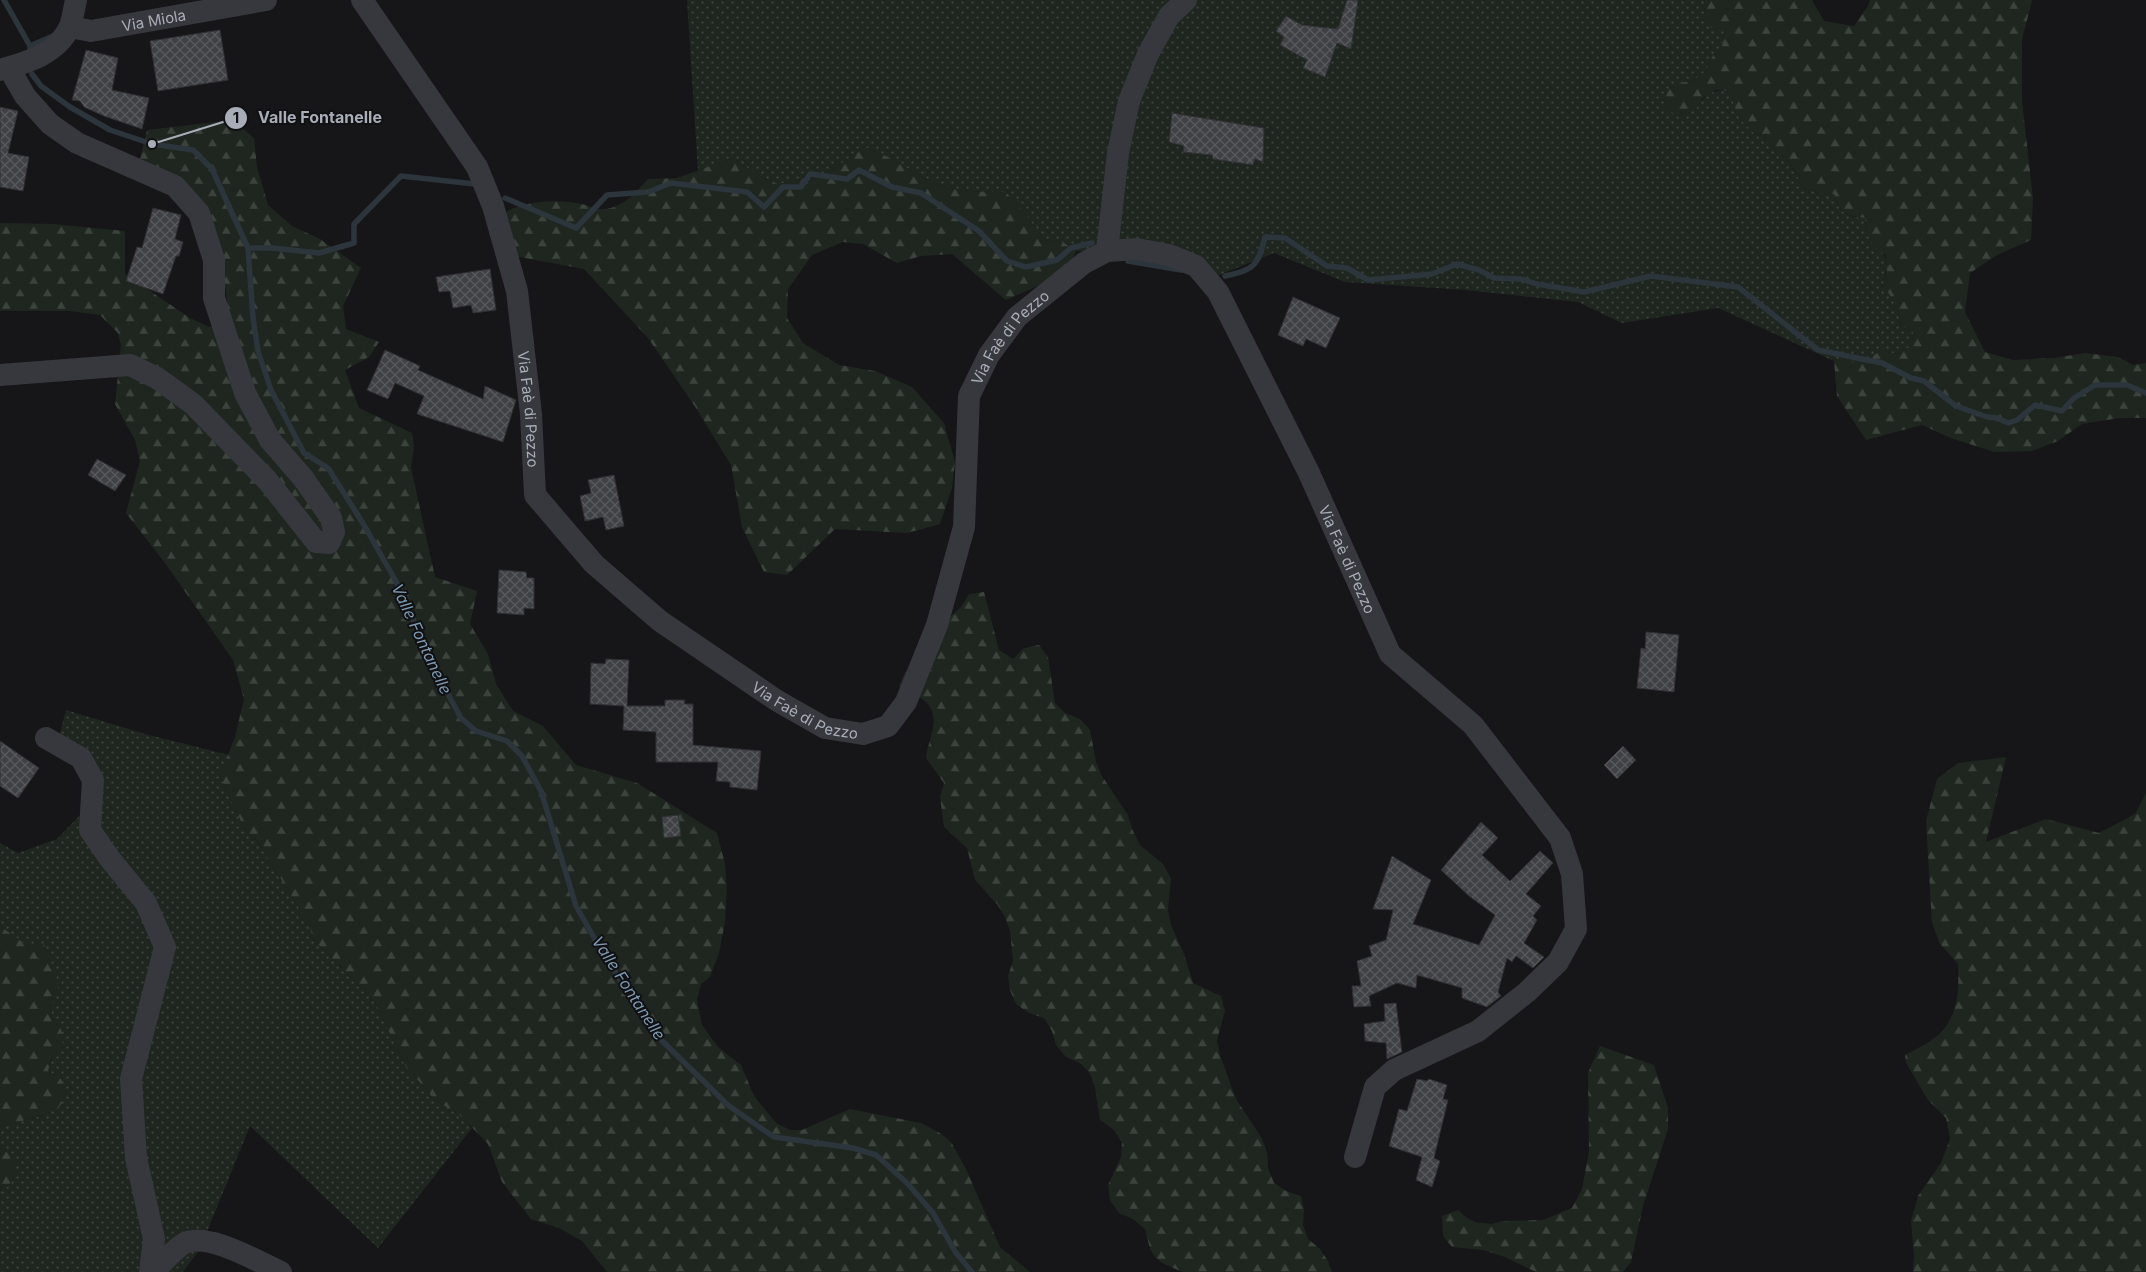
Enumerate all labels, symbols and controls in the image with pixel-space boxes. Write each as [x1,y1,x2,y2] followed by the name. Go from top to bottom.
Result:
[120,5,187,35] street label: Via Miola
[223,102,392,133] callout: Valle Fontanelle
[258,107,382,127] text: Valle Fontanelle
[233,108,239,127] text: 1
[967,286,1053,387] street label: Via Faè di Pezzo
[514,350,543,468] street label: Via Faè di Pezzo
[1315,502,1380,616] street label: Via Faè di Pezzo
[388,580,456,698] water label: Valle Fontanelle
[748,677,860,743] street label: Via Faè di Pezzo
[588,932,670,1044] water label: Valle Fontanelle

